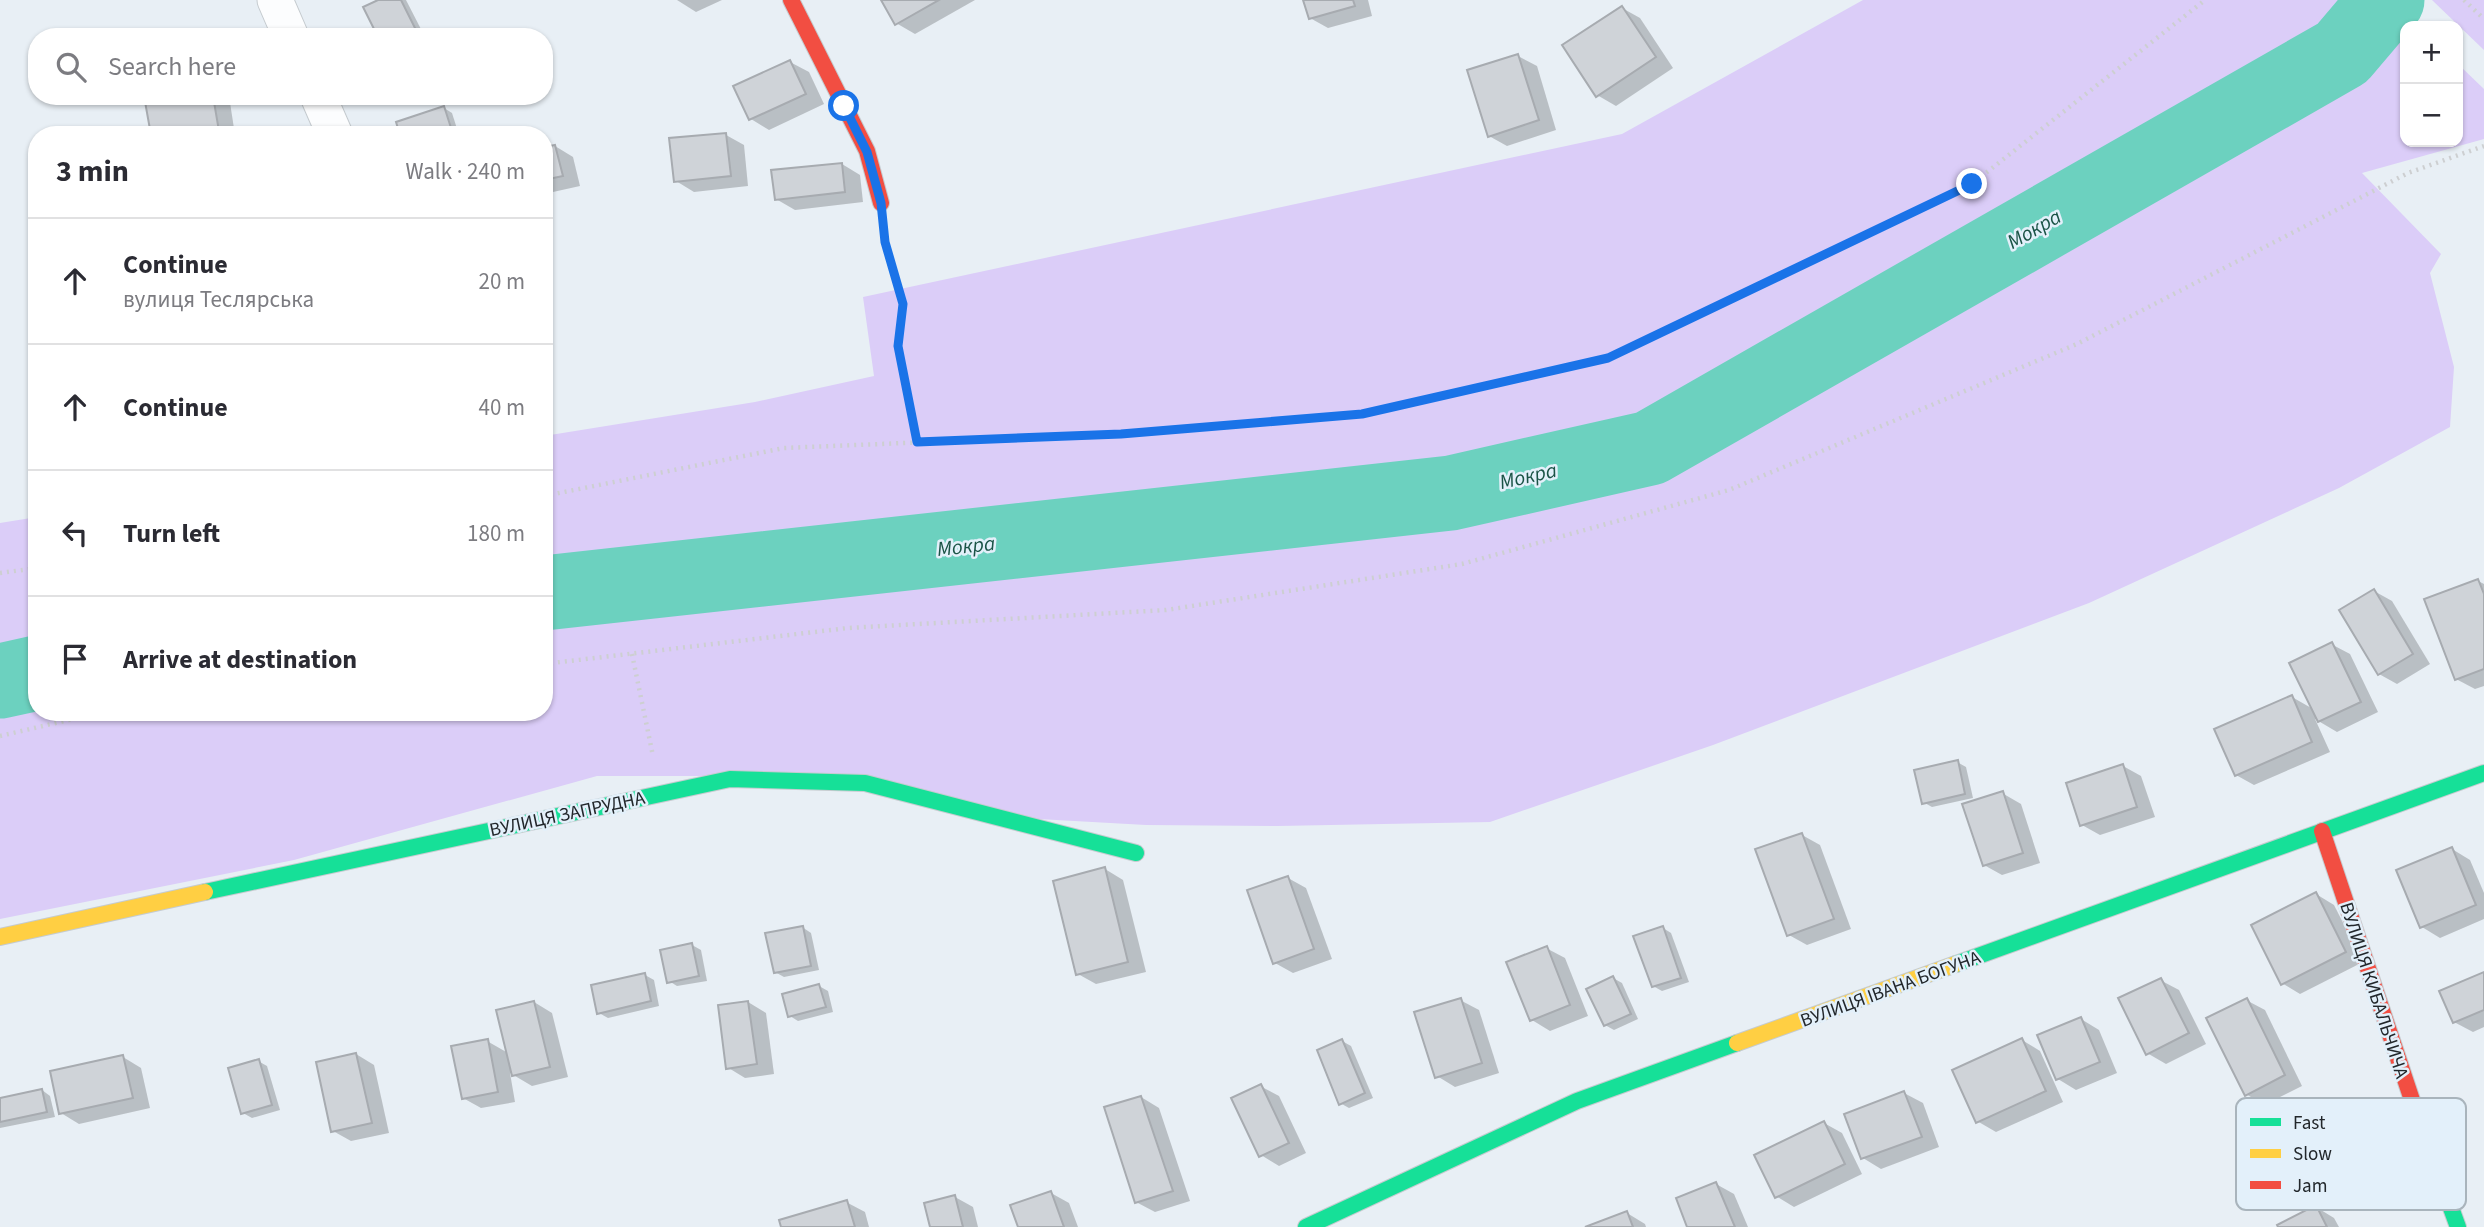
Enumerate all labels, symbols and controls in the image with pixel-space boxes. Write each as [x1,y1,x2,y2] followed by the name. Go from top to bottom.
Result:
[2400,21,2463,147] map controls
[2400,21,2463,84] button: +
[28,28,553,105] search box
[52,48,90,86] icon: search
[108,48,236,85] text: Search here
[2400,84,2463,147] button: −
[828,90,859,121] route start
[56,150,129,193] text: 3 min
[406,155,525,188] text: Walk · 240 m
[1956,168,1987,199] route end
[2001,201,2067,257] water label: Мокра
[123,246,228,283] text: Continue
[56,262,94,300] icon: ahead
[478,265,525,298] text: 20 m
[123,283,314,316] text: вулиця Теслярська
[56,388,94,426] icon: ahead
[123,389,228,426] text: Continue
[478,391,525,424] text: 40 m
[1496,455,1560,497] water label: Мокра
[56,514,94,552] icon: left
[123,515,220,552] text: Turn left
[467,517,525,550] text: 180 m
[936,528,996,564] water label: Мокра
[56,640,94,678] icon: arrive
[123,641,357,678] text: Arrive at destination
[487,785,648,844] street label: ВУЛИЦЯ ЗАПРУДНА
[2332,899,2415,1083] street label: ВУЛИЦЯ КИБАЛЬЧИЧА
[1797,944,1985,1035] street label: ВУЛИЦЯ ІВАНА БОГУНА
[2236,1098,2466,1210] legend
[2293,1110,2326,1137] text: Fast
[2293,1141,2332,1168] text: Slow
[2293,1173,2327,1200] text: Jam

